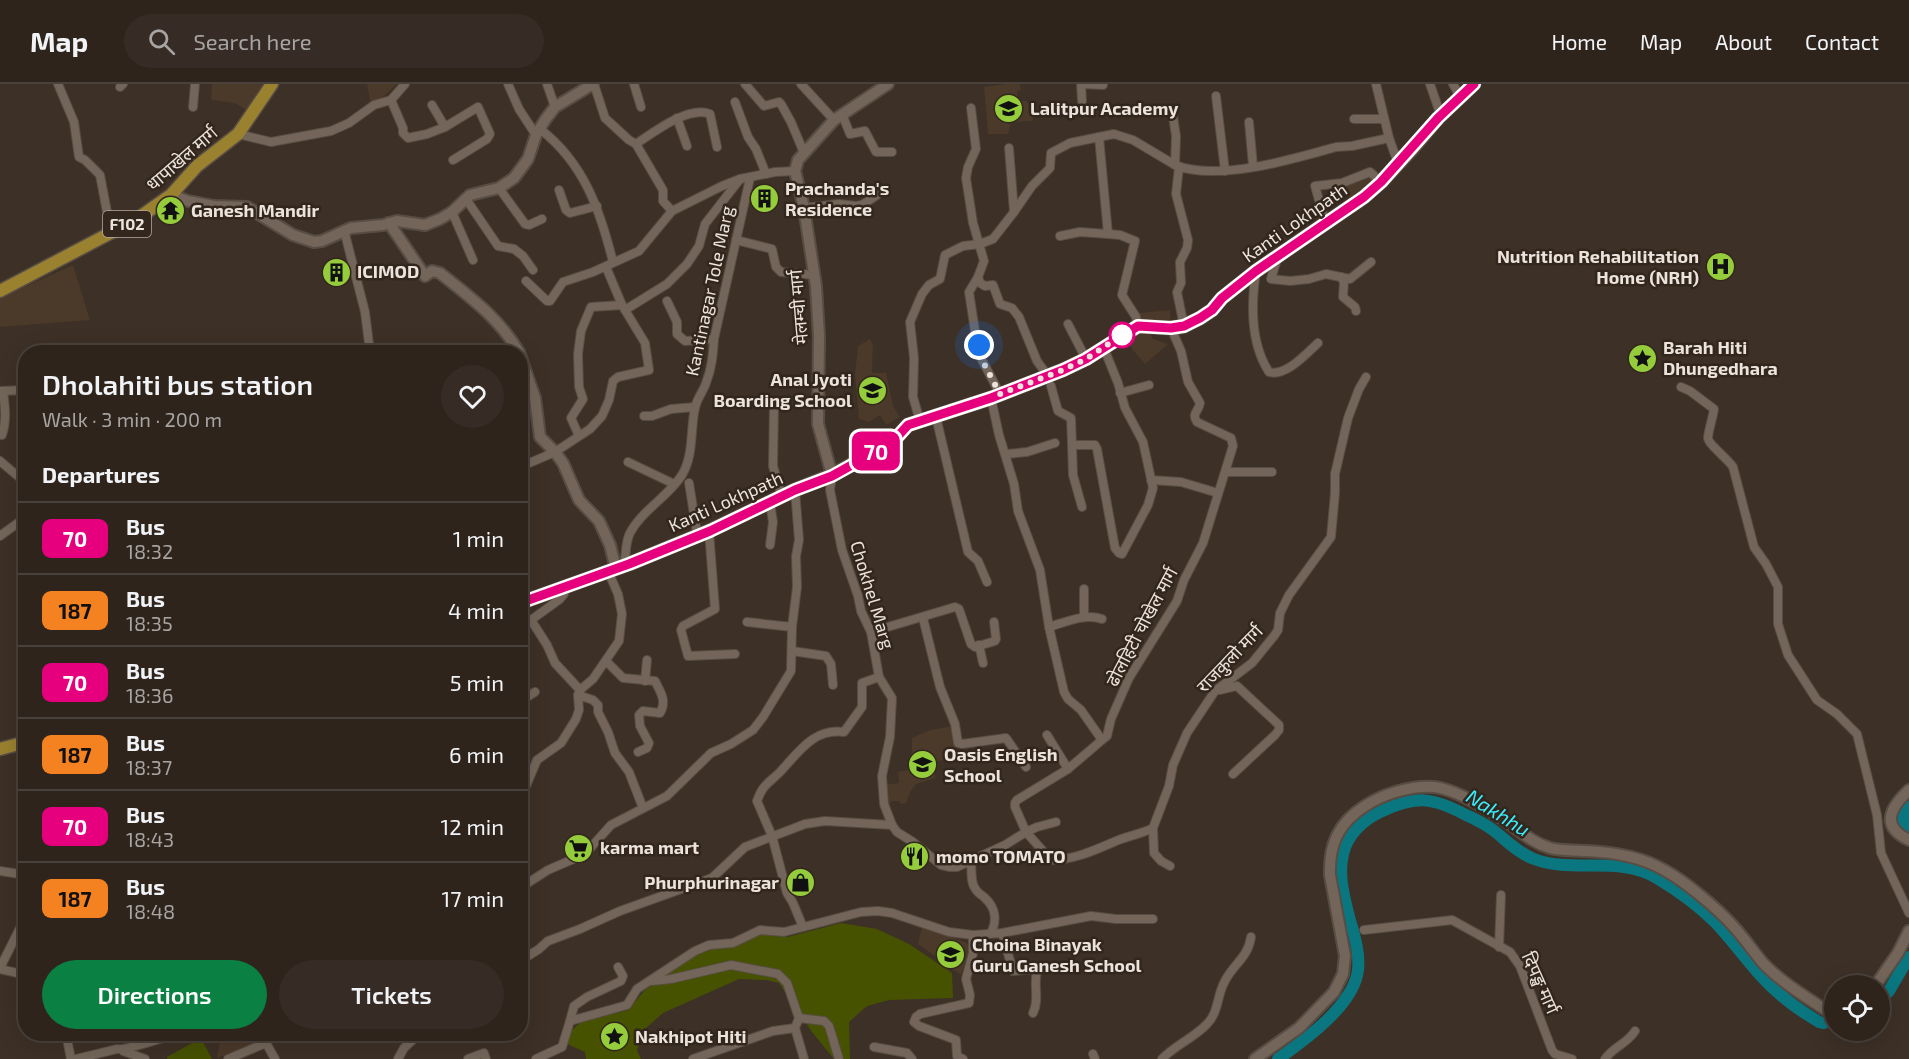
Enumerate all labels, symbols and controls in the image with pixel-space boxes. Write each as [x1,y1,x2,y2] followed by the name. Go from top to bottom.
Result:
[124,14,544,68] search box
[30,24,88,58] text: Map
[145,25,178,58] icon: search
[193,28,312,54] text: Search here
[1551,29,1607,54] text: Home
[1640,29,1682,54] text: Map
[1715,29,1772,54] text: About
[1805,29,1879,54] text: Contact
[993,93,1025,125] school or university icon: Lalitpur Academy
[1030,97,1179,119] place label: Lalitpur Academy
[141,121,222,195] street label: धापाखेल मार्ग
[785,177,889,220] place label: Prachanda's Residence
[1238,178,1351,266] street label: Kanti Lokhpath
[748,183,780,215] building icon: Prachanda's Residence
[154,195,186,227] temple icon: Ganesh Mandir
[191,199,319,221] place label: Ganesh Mandir
[680,204,738,378] street label: Kantinagar Tole Marg
[103,211,151,237] road number: F102
[1497,245,1699,288] place label: Nutrition Rehabilitation Home (NRH)
[1704,251,1736,283] hospital icon: Nutrition Rehabilitation Home (NRH)
[320,256,352,288] building icon: ICIMOD
[357,260,419,282] place label: ICIMOD
[784,268,812,345] street label: मेलम्ची मार्ग
[1109,322,1135,348] unlabelled marker
[964,330,994,360] your location
[1663,336,1778,379] place label: Barah Hiti Dhungedhara
[1626,342,1658,374] place icon: Barah Hiti Dhungedhara
[441,365,504,428] button: heart
[42,367,313,401] text: Dholahiti bus station
[713,368,852,411] place label: Anal Jyoti Boarding School
[857,374,889,406] school or university icon: Anal Jyoti Boarding School
[42,407,222,431] text: Walk · 3 min · 200 m
[849,432,903,470] line badge: 70
[864,439,888,464] text: 70
[42,461,160,487] text: Departures
[665,466,786,536] street label: Kanti Lokhpath
[126,513,165,539] text: Bus
[453,525,504,551] text: 1 min
[63,526,87,551] text: 70
[846,538,900,651] street label: Chokhel Marg
[126,539,173,563] text: 18:32
[1101,562,1182,690] street label: ढोलहिटी चोखेल मार्ग
[126,585,165,611] text: Bus
[448,597,504,623] text: 4 min
[58,598,92,623] text: 187
[126,611,173,635] text: 18:35
[1192,619,1269,698] street label: राजकुलो मार्ग
[126,657,165,683] text: Bus
[450,669,504,695] text: 5 min
[63,670,87,695] text: 70
[126,683,173,707] text: 18:36
[126,729,165,755] text: Bus
[449,741,504,767] text: 6 min
[58,742,92,767] text: 187
[944,743,1058,786] place label: Oasis English School
[907,749,939,781] school or university icon: Oasis English School
[126,755,172,779] text: 18:37
[1462,783,1535,841] water label: Nakhhu
[126,801,165,827] text: Bus
[440,813,504,839] text: 12 min
[63,814,87,839] text: 70
[126,827,174,851] text: 18:43
[563,832,595,864] supermarket icon: karma mart
[600,836,700,858] place label: karma mart
[899,841,931,873] restaurant icon: momo TOMATO
[936,845,1066,867] place label: momo TOMATO
[784,867,816,899] shop icon: Phurphurinagar
[644,871,779,893] place label: Phurphurinagar
[126,873,165,899] text: Bus
[442,885,504,911] text: 17 min
[58,886,92,911] text: 187
[126,899,175,923] text: 18:48
[972,933,1142,976] place label: Choina Binayak Guru Ganesh School
[935,939,967,971] school or university icon: Choina Binayak Guru Ganesh School
[1518,948,1565,1018] street label: दिपङ्ख मार्ग
[42,960,267,1029] button: Directions
[279,960,504,1029] button: Tickets
[1824,975,1890,1041] map controls
[1824,975,1890,1041] button: locate
[598,1021,630,1053] place icon: Nakhipot Hiti
[635,1025,747,1047] place label: Nakhipot Hiti

